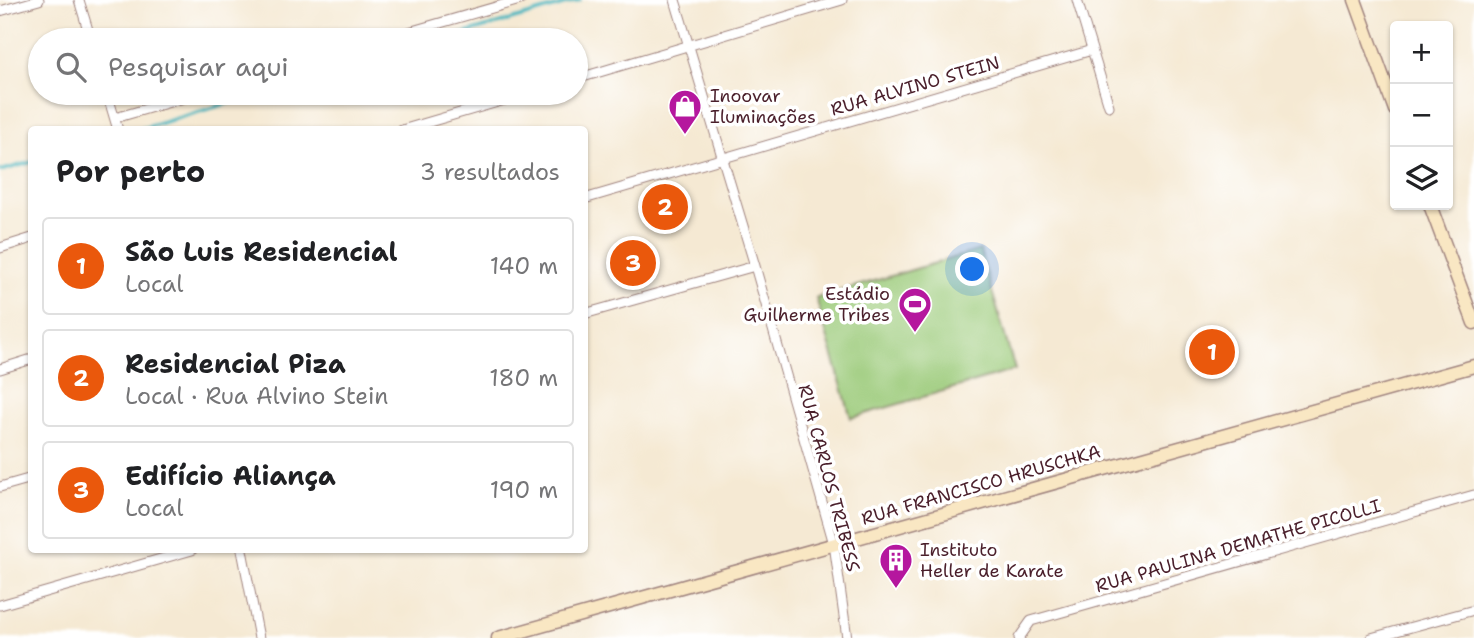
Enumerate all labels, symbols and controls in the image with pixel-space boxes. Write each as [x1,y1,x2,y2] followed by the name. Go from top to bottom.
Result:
[1390,21,1453,210] map controls
[1390,21,1453,84] button: +
[28,28,588,105] search box
[52,48,90,86] icon: search
[108,49,289,84] text: Pesquisar aqui
[828,50,1002,122] street label: RUA ALVINO STEIN
[710,84,816,129] place label: Inoovar Iluminações
[1390,84,1453,147] button: −
[666,87,704,136] shop icon: Inoovar Iluminações
[1390,147,1453,210] button: layers
[56,151,205,192] text: Por perto
[420,157,560,187] text: 3 resultados
[642,181,688,233] pin: 2
[125,234,398,269] text: São Luis Residencial
[610,237,656,289] pin: 3
[76,251,86,281] text: 1
[490,251,558,281] text: 140 m
[955,252,989,286] your location
[125,269,183,299] text: Local
[743,282,890,327] place label: Estádio Guilherme Tribes
[896,285,934,334] sports icon: Estádio Guilherme Tribes
[1189,326,1235,378] pin: 1
[125,346,346,381] text: Residencial Piza
[73,363,89,393] text: 2
[489,363,558,393] text: 180 m
[125,381,388,411] text: Local · Rua Alvino Stein
[792,382,866,574] street label: RUA CARLOS TRIBESS
[859,439,1103,531] street label: RUA FRANCISCO HRUSCHKA
[125,458,336,493] text: Edifício Aliança
[73,475,89,505] text: 3
[490,475,558,505] text: 190 m
[125,493,183,523] text: Local
[1093,494,1383,598] street label: RUA PAULINA DEMATHE PICOLLI
[920,538,1064,583] place label: Instituto Heller de Karate
[877,541,915,590] building icon: Instituto Heller de Karate

